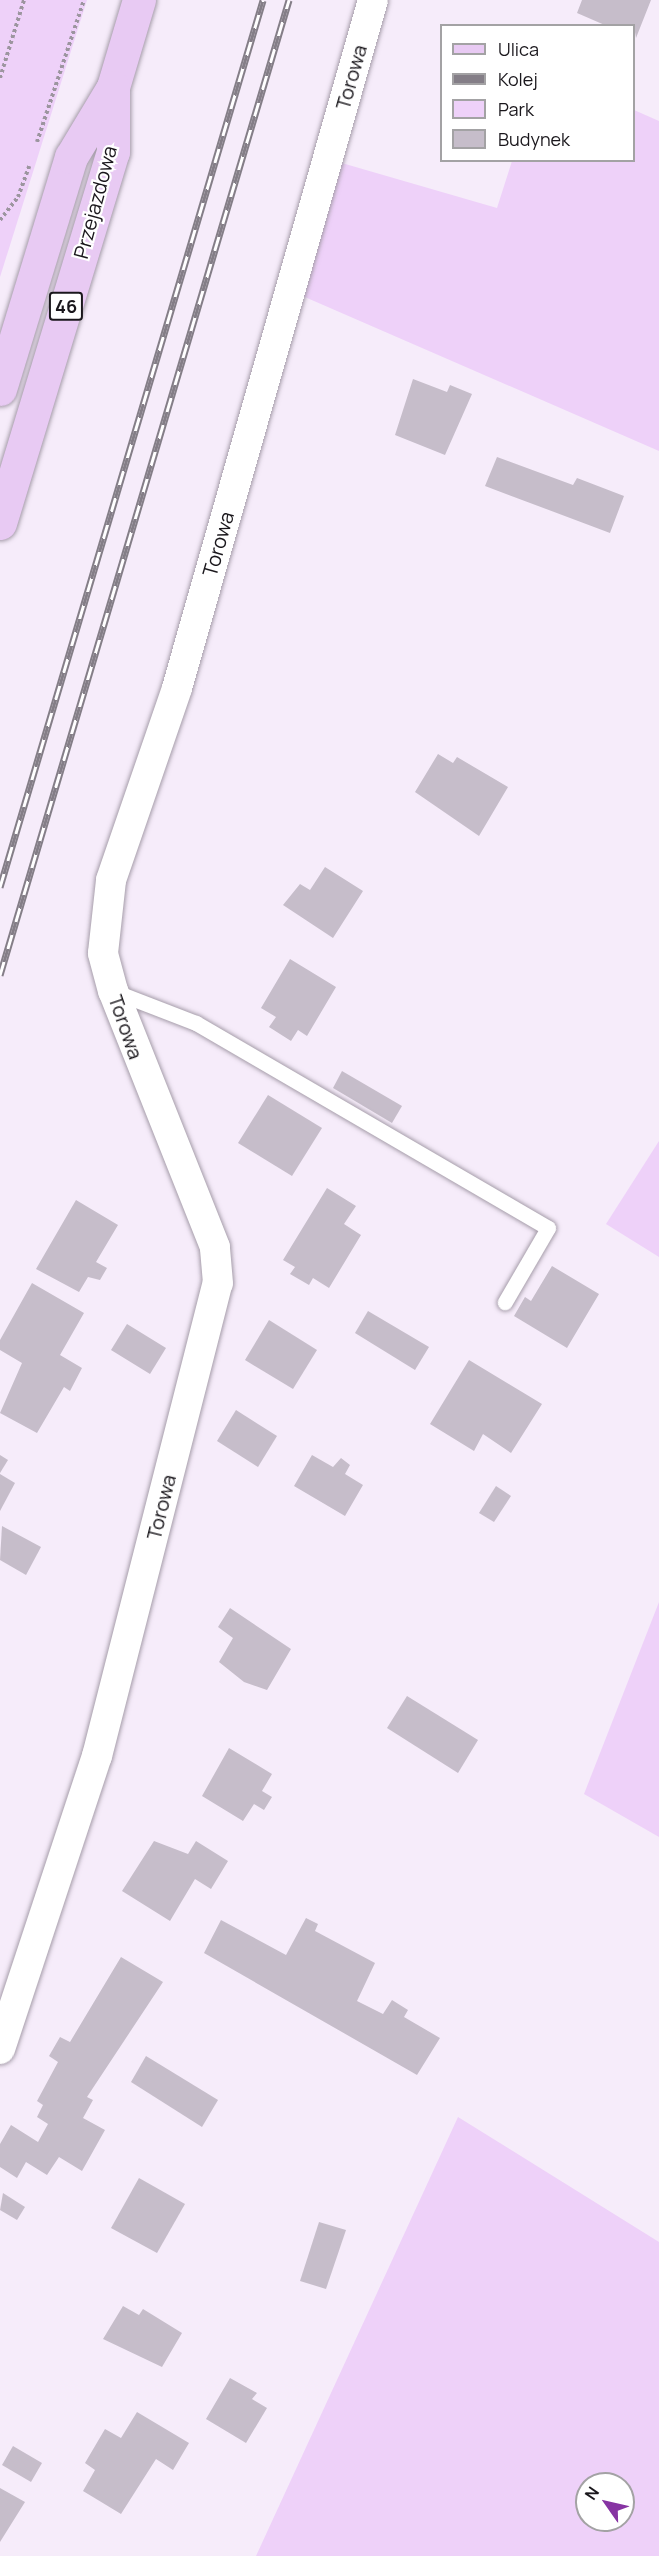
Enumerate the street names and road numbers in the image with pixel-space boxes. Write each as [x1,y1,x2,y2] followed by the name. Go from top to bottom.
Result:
[330,42,372,112] street label: Torowa
[68,143,122,261] street label: Przejazdowa
[48,291,84,321] road number: 46
[197,509,239,579] street label: Torowa
[104,992,148,1062] street label: Torowa
[141,1472,181,1542] street label: Torowa

